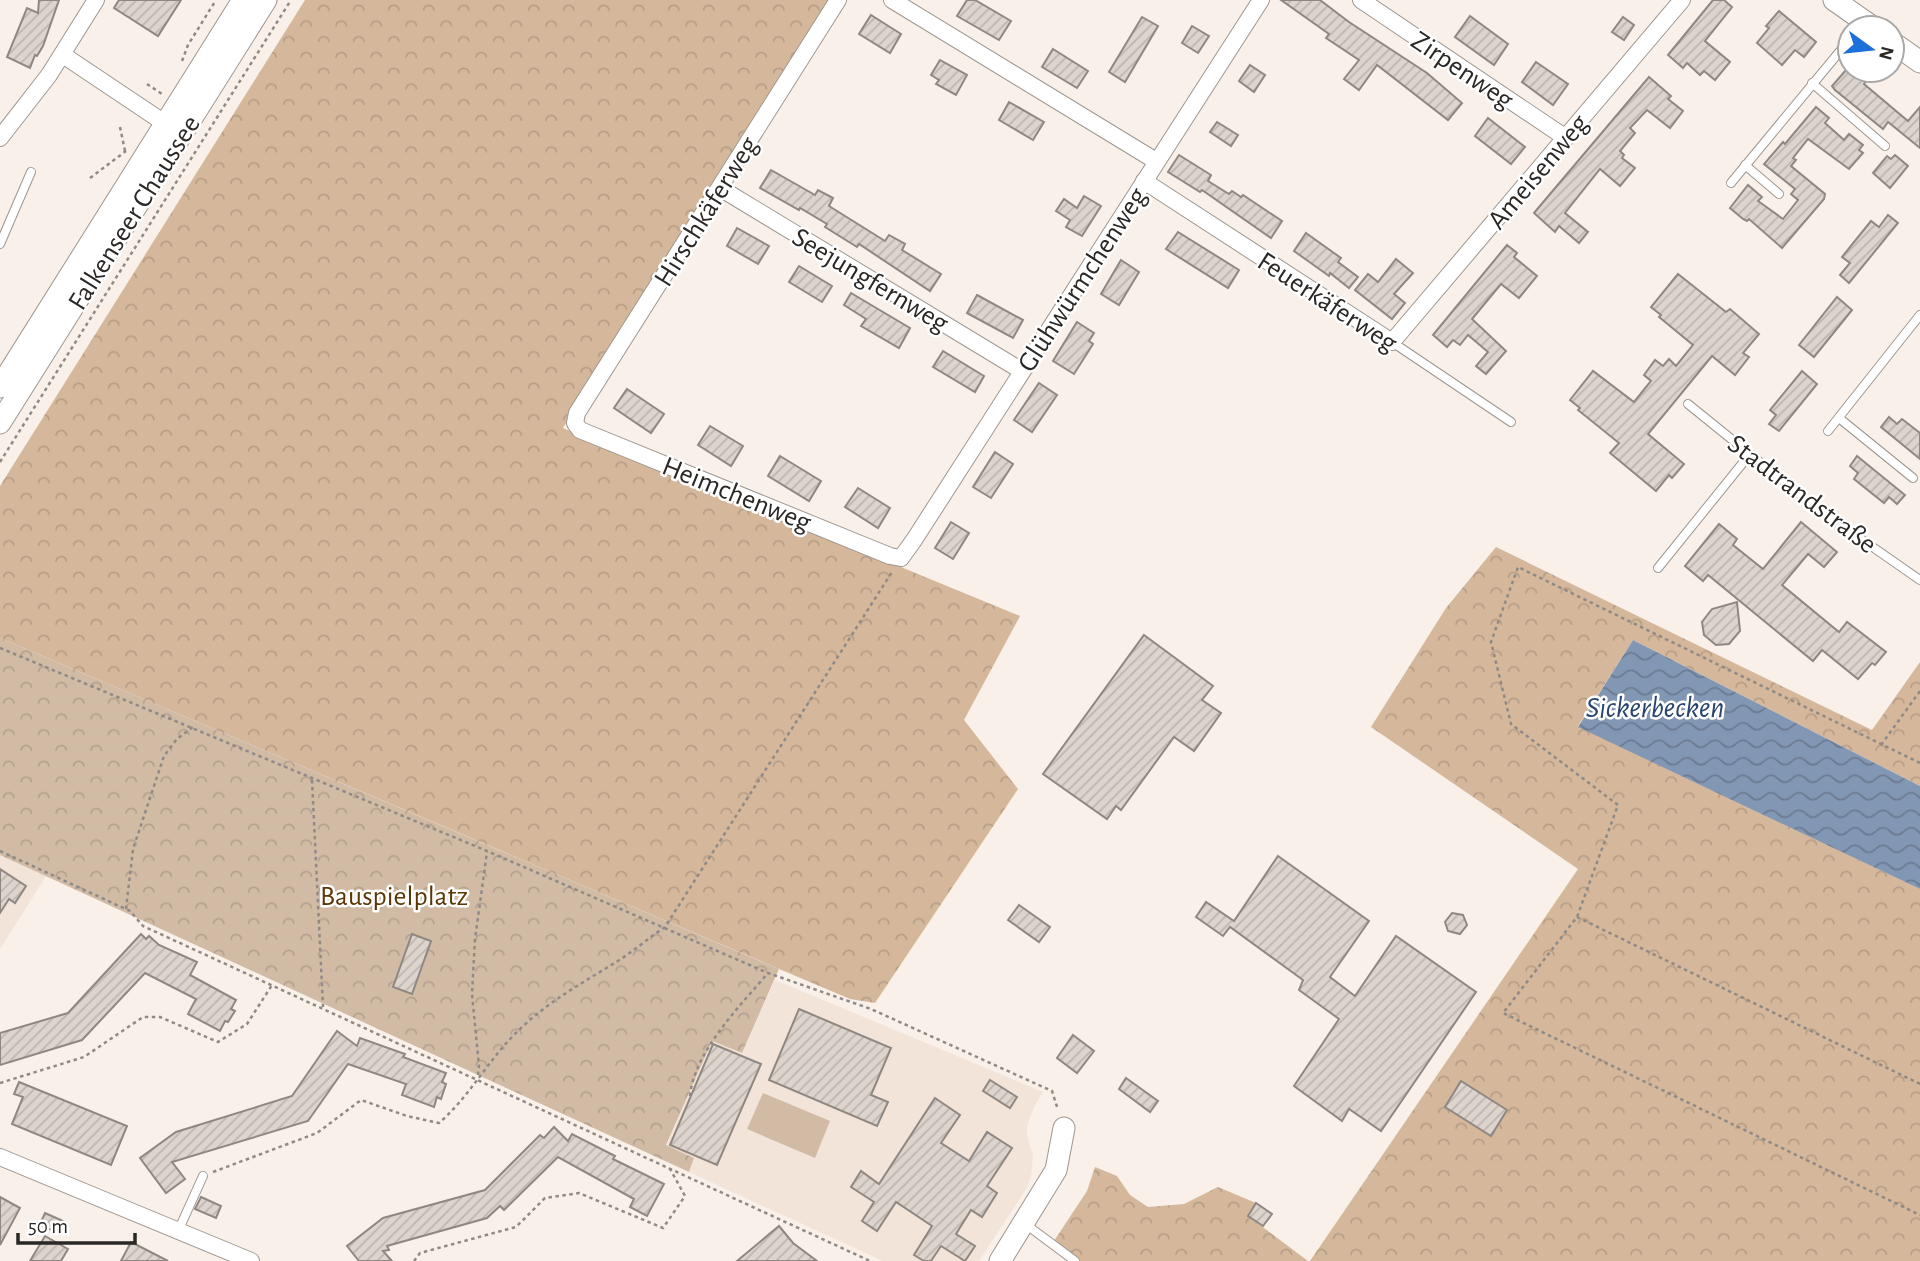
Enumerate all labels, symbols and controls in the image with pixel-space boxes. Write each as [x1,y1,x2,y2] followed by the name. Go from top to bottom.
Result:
[1836,14,1906,84] north arrow
[1406,26,1518,115] street label: Zirpenweg
[1875,44,1897,62] text: N
[1483,109,1594,235] street label: Ameisenweg
[64,111,206,315] street label: Falkenseer Chaussee
[650,132,764,292] street label: Hirschkäferweg
[1013,183,1153,377] street label: Glühwürmchenweg
[787,223,953,338] street label: Seejungfernweg
[1252,247,1402,358] street label: Feuerkäferweg
[1722,430,1881,559] street label: Stadtrandstraße
[658,452,815,537] street label: Heimchenweg
[1586,693,1724,723] water label: Sickerbecken
[320,883,468,911] park label: Bauspielplatz
[18,1202,135,1246] scale bar
[28,1216,68,1237] text: 50 m

